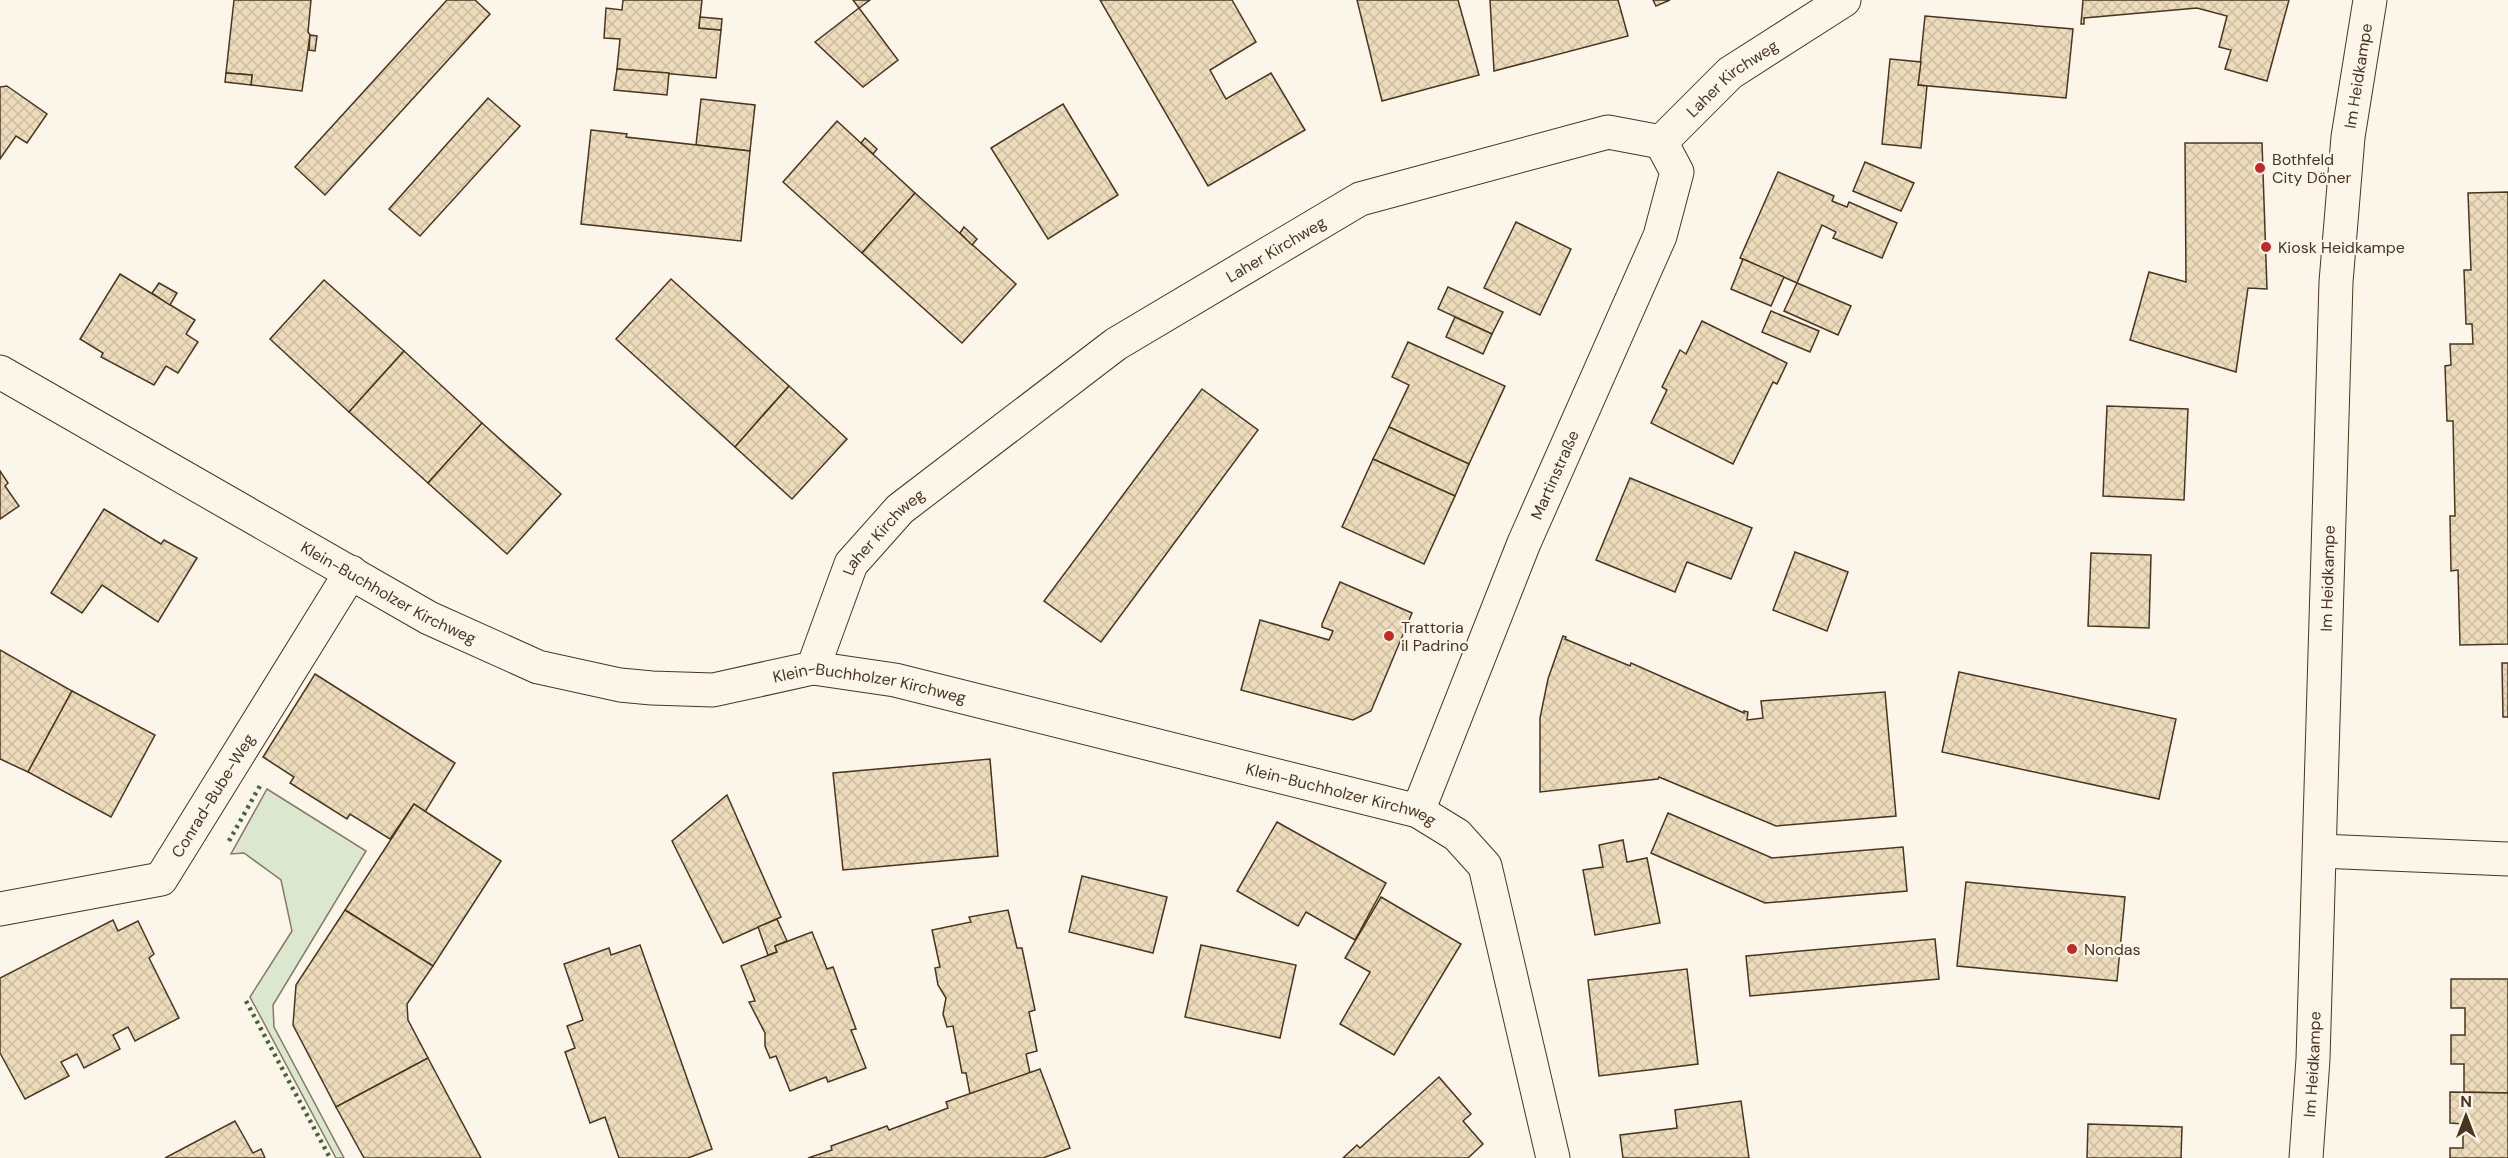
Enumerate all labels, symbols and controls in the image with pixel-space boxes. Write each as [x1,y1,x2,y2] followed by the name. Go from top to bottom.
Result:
[2339,22,2377,130] street label: Im Heidkampe
[1682,35,1782,121] street label: Laher Kirchweg
[2272,149,2352,188] place label: Bothfeld City Döner
[2253,161,2267,175] marker: Bothfeld City Döner
[1222,211,1330,287] street label: Laher Kirchweg
[2278,237,2405,258] place label: Kiosk Heidkampe
[2259,240,2273,254] marker: Kiosk Heidkampe
[1525,427,1583,523] street label: Martinstraße
[837,484,929,578] street label: Laher Kirchweg
[2315,525,2339,632] street label: Im Heidkampe
[297,536,480,648] street label: Klein-Buchholzer Kirchweg
[1401,617,1469,656] place label: Trattoria il Padrino
[1382,629,1396,643] marker: Trattoria il Padrino
[771,657,968,708] street label: Klein-Buchholzer Kirchweg
[166,729,259,861] street label: Conrad-Bube-Weg
[1244,758,1440,830] street label: Klein-Buchholzer Kirchweg
[2084,939,2141,960] place label: Nondas
[2065,942,2079,956] marker: Nondas
[2298,1011,2325,1118] street label: Im Heidkampe
[2436,1086,2496,1146] north arrow
[2460,1091,2472,1112] text: N

